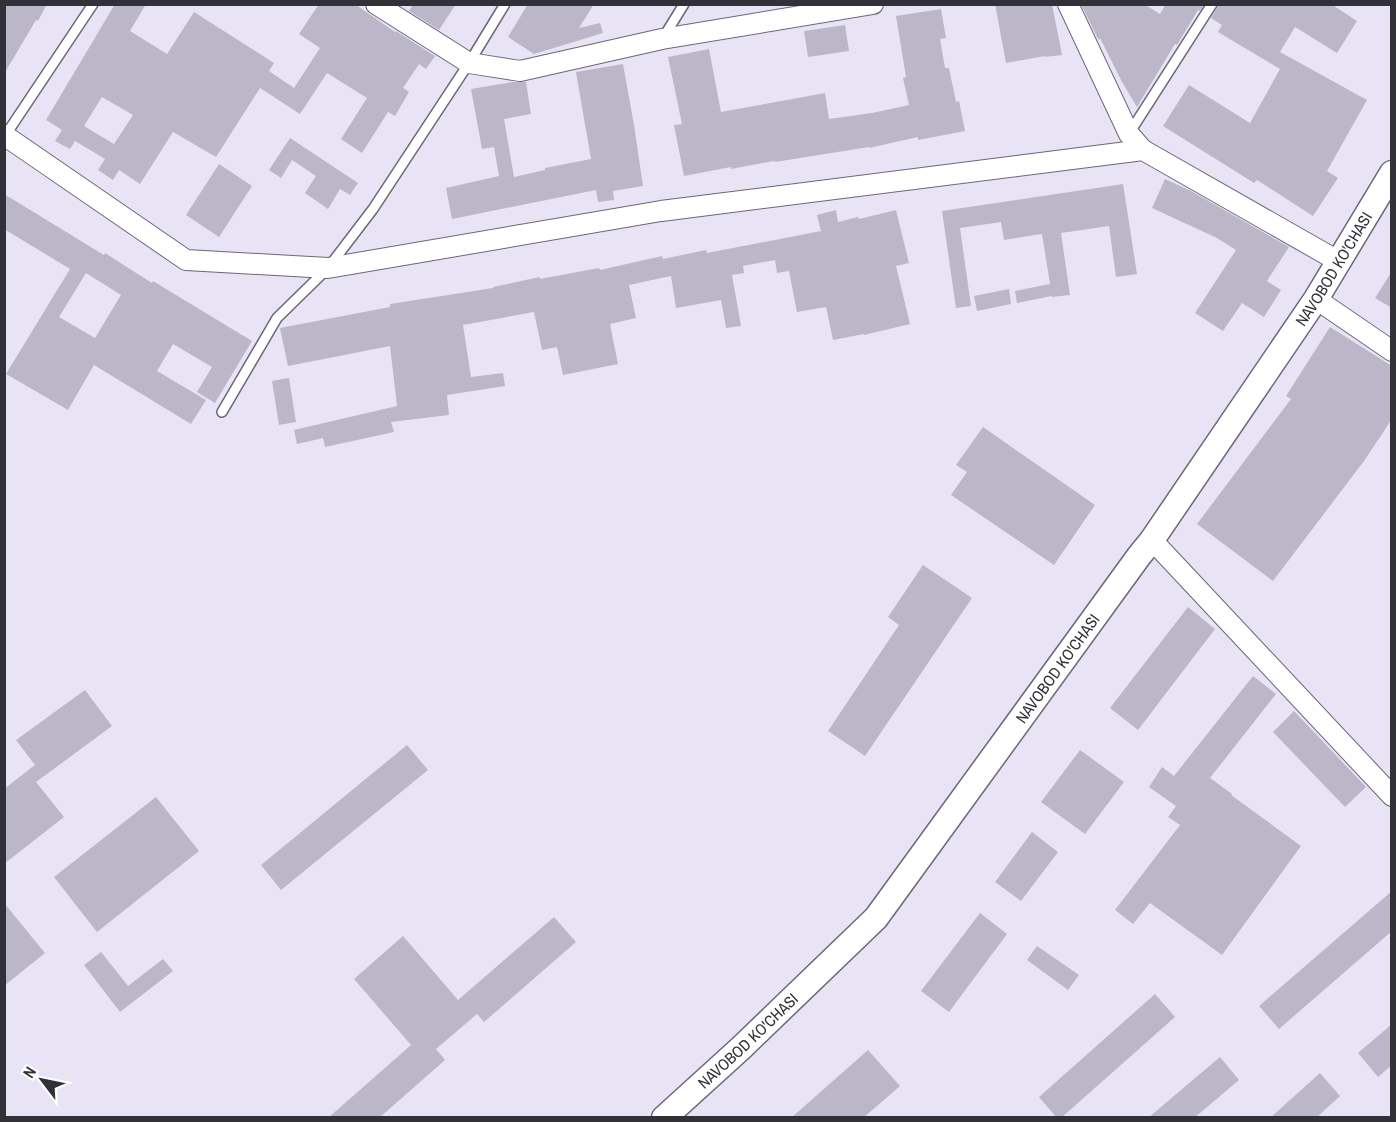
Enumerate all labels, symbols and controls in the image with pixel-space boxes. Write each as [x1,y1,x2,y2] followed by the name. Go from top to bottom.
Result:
[1290,208,1377,330] street label: NAVOBOD KO'CHASI
[1010,609,1104,727] street label: NAVOBOD KO'CHASI
[693,988,803,1093] street label: NAVOBOD KO'CHASI
[12,1050,72,1110] north arrow
[17,1062,41,1082] text: N

